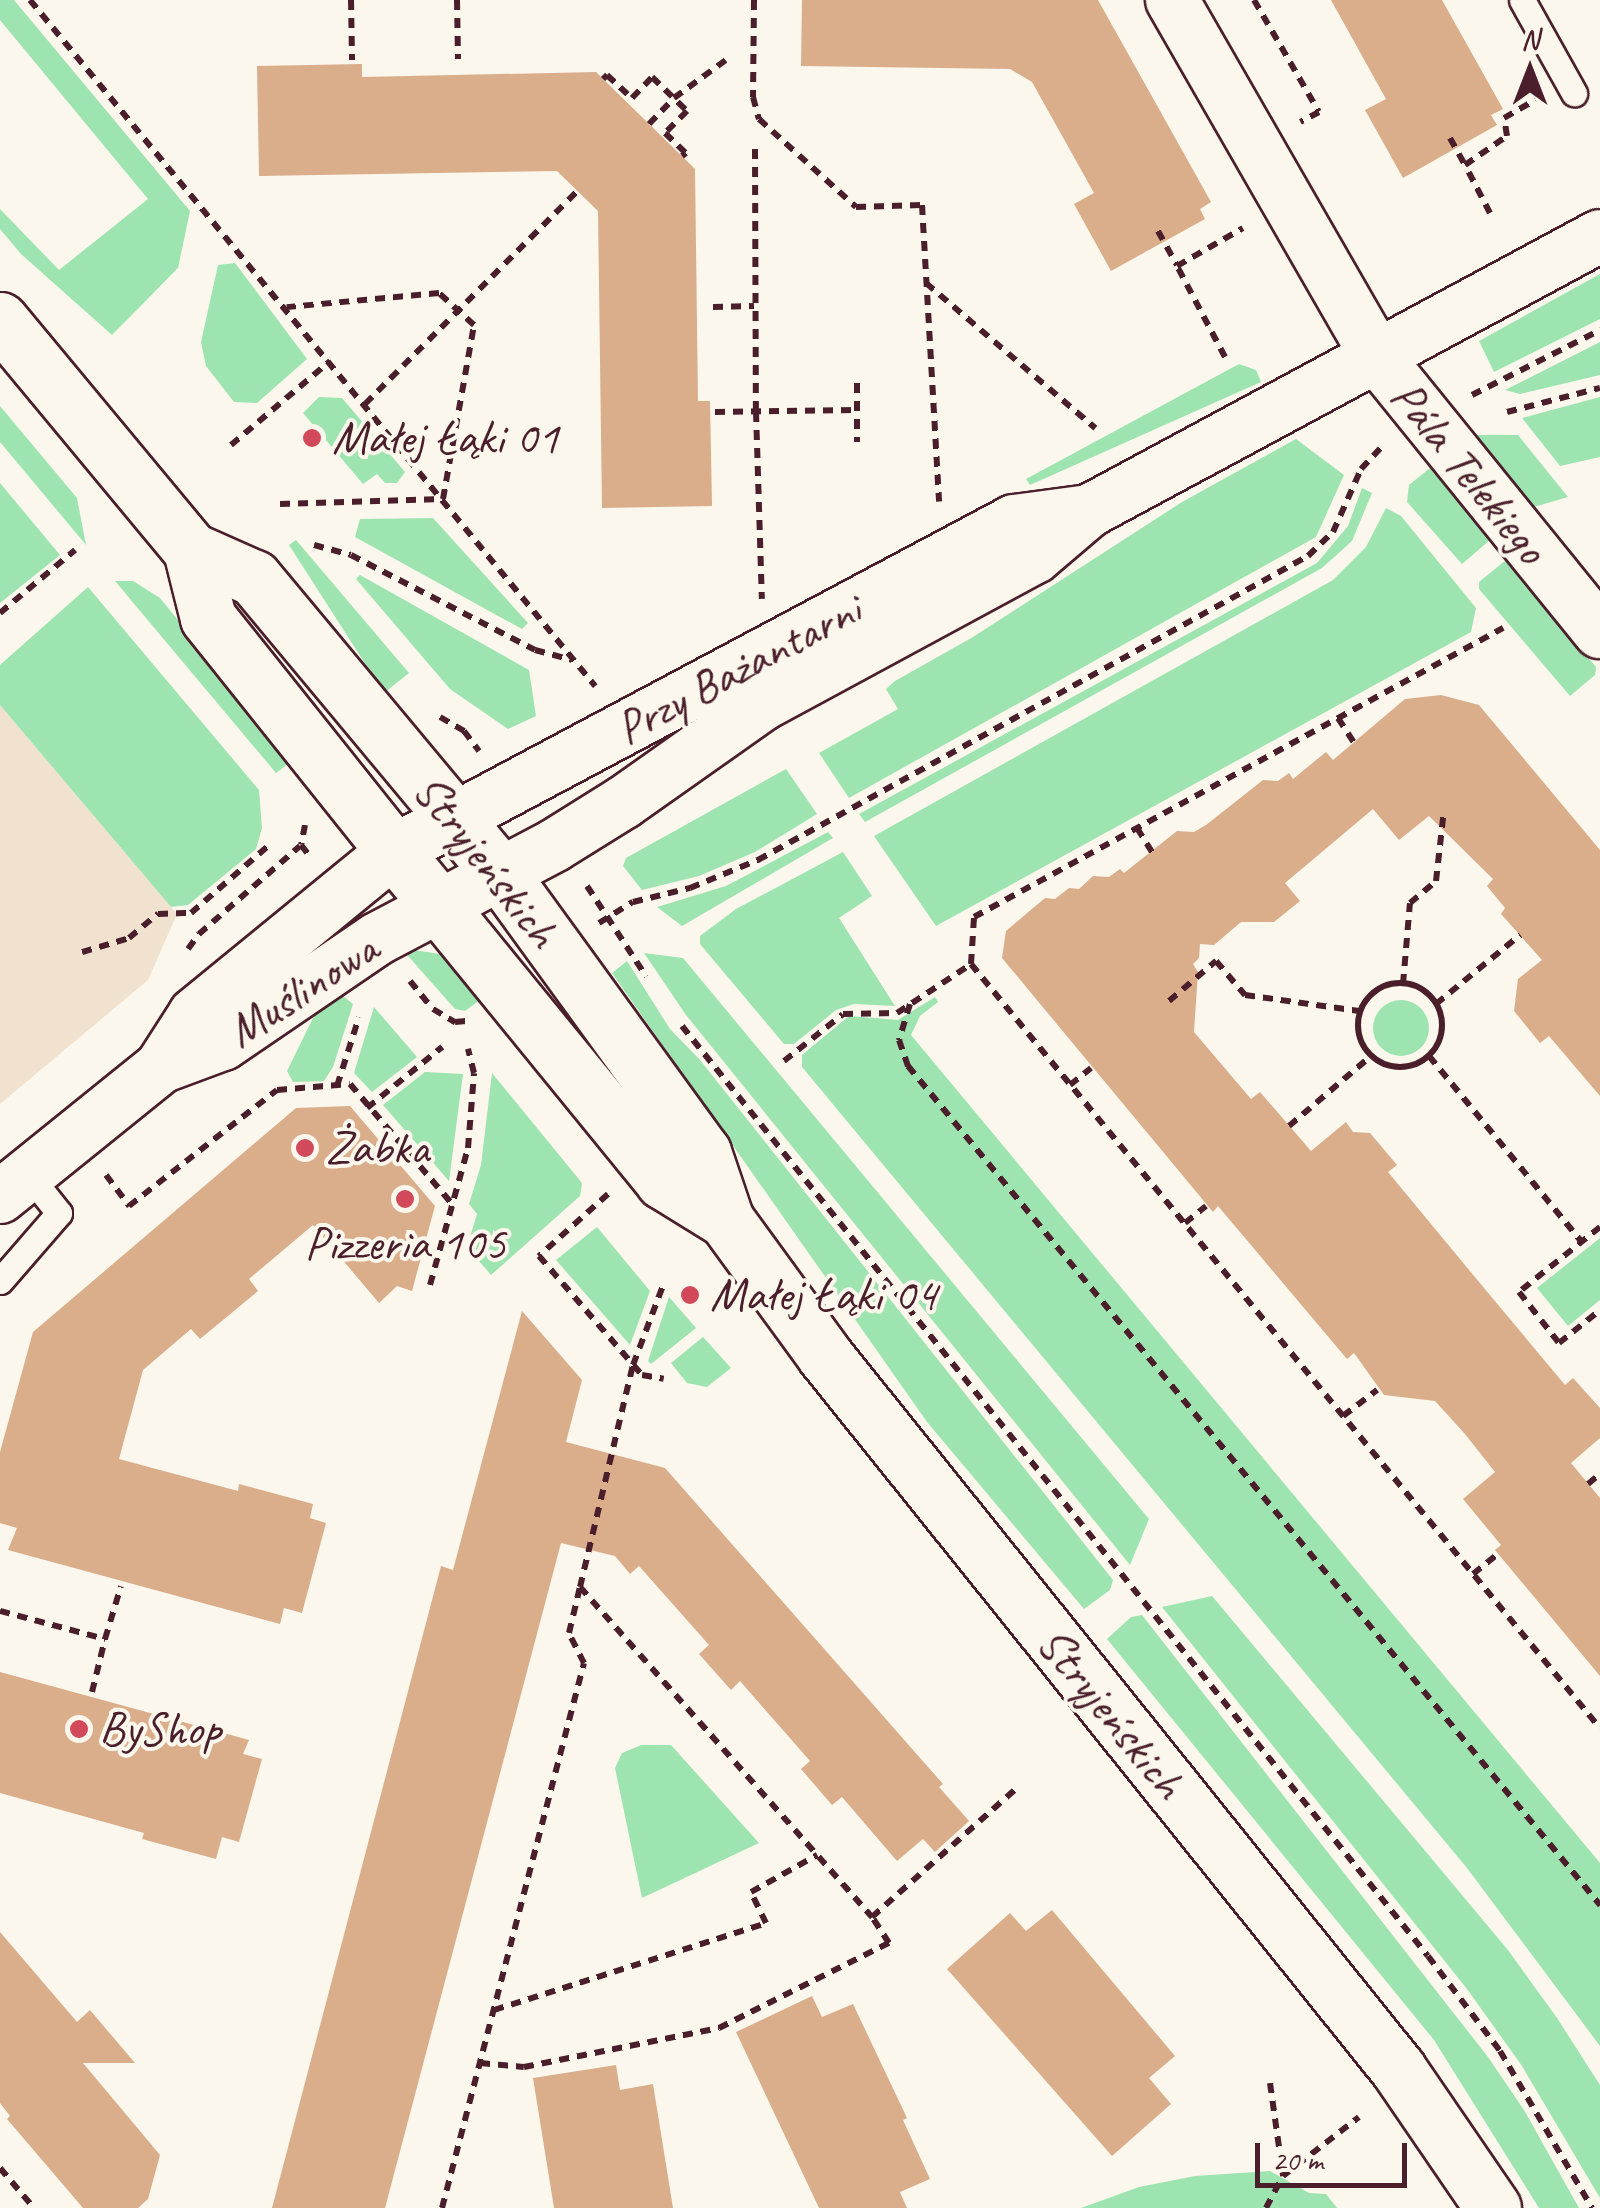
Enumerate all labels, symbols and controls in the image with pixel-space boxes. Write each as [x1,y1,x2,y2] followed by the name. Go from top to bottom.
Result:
[1480,20,1580,120] north arrow
[1521,22,1539,57] text: N
[1378,369,1560,575] street label: Pála Telekiego
[332,409,559,467] place label: Małej Łąki 01
[301,427,323,449] marker: Małej Łąki 01
[606,580,870,758] street label: Przy Bażantarni
[401,763,571,959] street label: Stryjeńskich
[216,920,388,1060] street label: Muślinowa
[325,1119,429,1177] place label: Żabka
[294,1137,316,1159] marker: Żabka
[394,1188,416,1210] marker: Pizzeria 105
[304,1215,506,1273] place label: Pizzeria 105
[710,1266,937,1324] place label: Małej Łąki 04
[679,1284,701,1306] marker: Małej Łąki 04
[1024,1616,1198,1810] street label: Stryjeńskich
[99,1700,221,1758] place label: ByShop
[68,1718,90,1740] marker: ByShop
[1260,2123,1412,2185] scale bar
[1272,2141,1323,2179] text: 20 m

